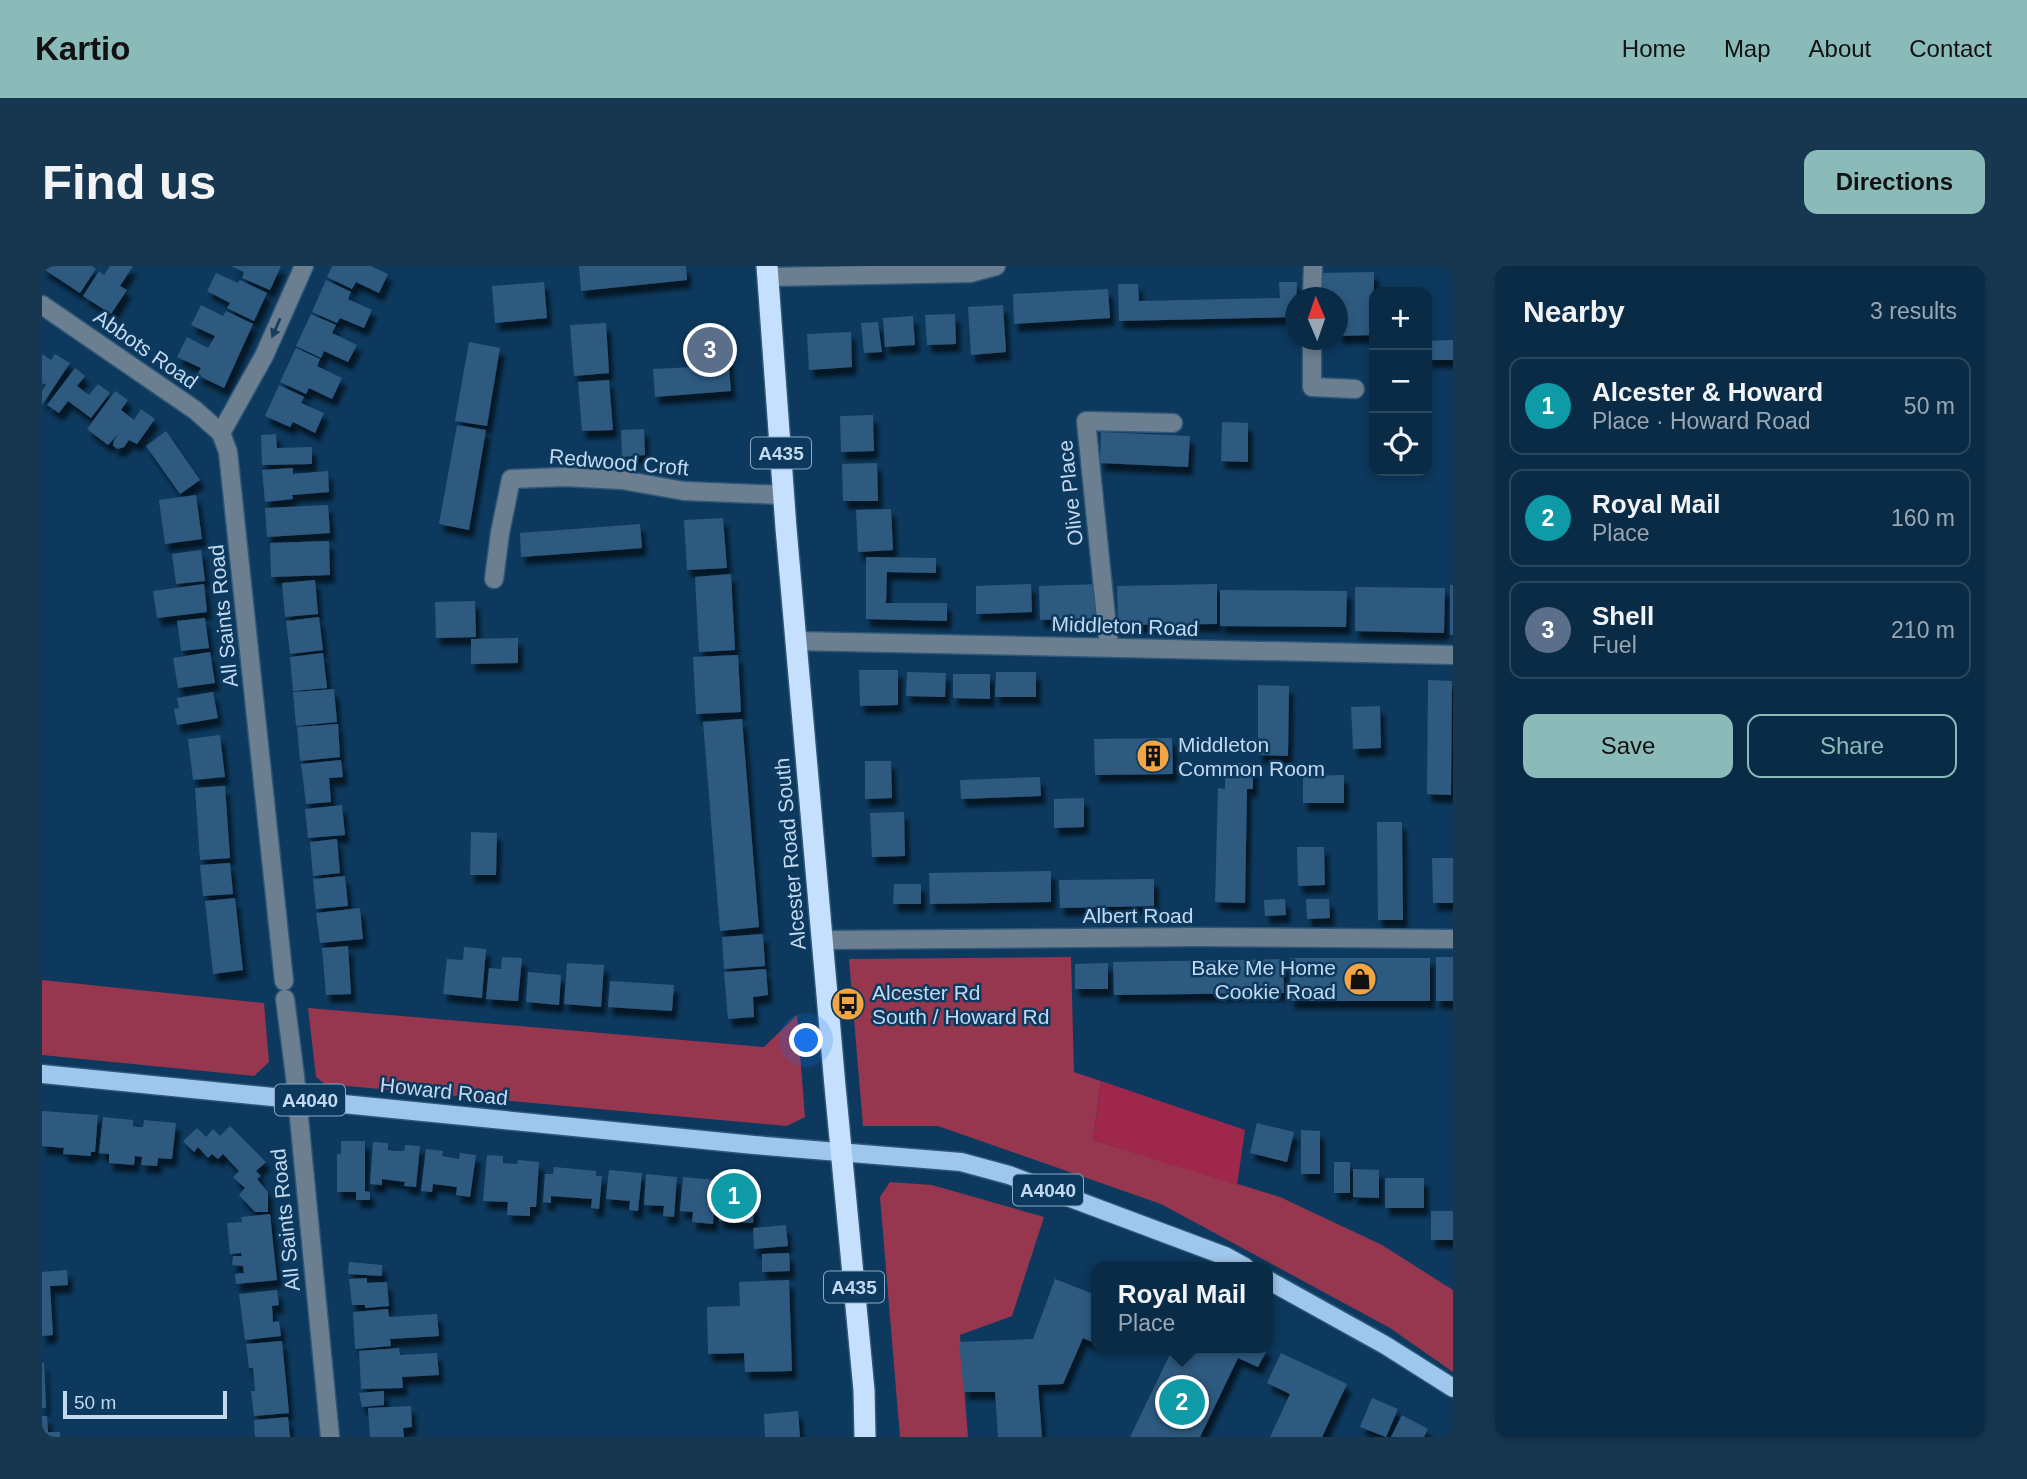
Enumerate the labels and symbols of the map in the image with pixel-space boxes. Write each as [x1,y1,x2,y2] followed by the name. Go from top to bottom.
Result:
[1285,287,1348,350] north arrow
[90,305,202,393] street label: Abbots Road
[270,318,282,338] one-way arrow
[687,324,733,376] pin: 3
[751,438,811,468] road number: A435
[1053,439,1087,547] street label: Olive Place
[548,444,690,480] street label: Redwood Croft
[204,543,242,689] street label: All Saints Road
[1051,612,1199,640] street label: Middleton Road
[1178,733,1325,780] place label: Middleton Common Room
[1134,737,1172,775] building icon: Middleton Common Room
[770,757,810,951] street label: Alcester Road South
[1083,904,1193,927] street label: Albert Road
[1191,956,1336,1003] place label: Bake Me Home Cookie Road
[1341,960,1379,998] shop icon: Bake Me Home Cookie Road
[872,981,1049,1028] place label: Alcester Rd South / Howard Rd
[829,985,867,1023] bus stop icon: Alcester Rd South / Howard Rd
[789,1023,823,1057] your location
[379,1073,509,1109] street label: Howard Road
[275,1084,345,1115] road number: A4040
[266,1147,304,1293] street label: All Saints Road
[711,1170,757,1222] pin: 1
[1013,1174,1083,1206] road number: A4040
[824,1272,884,1302] road number: A435
[1159,1376,1205,1428] pin: 2
[63,1388,228,1420] scale bar

